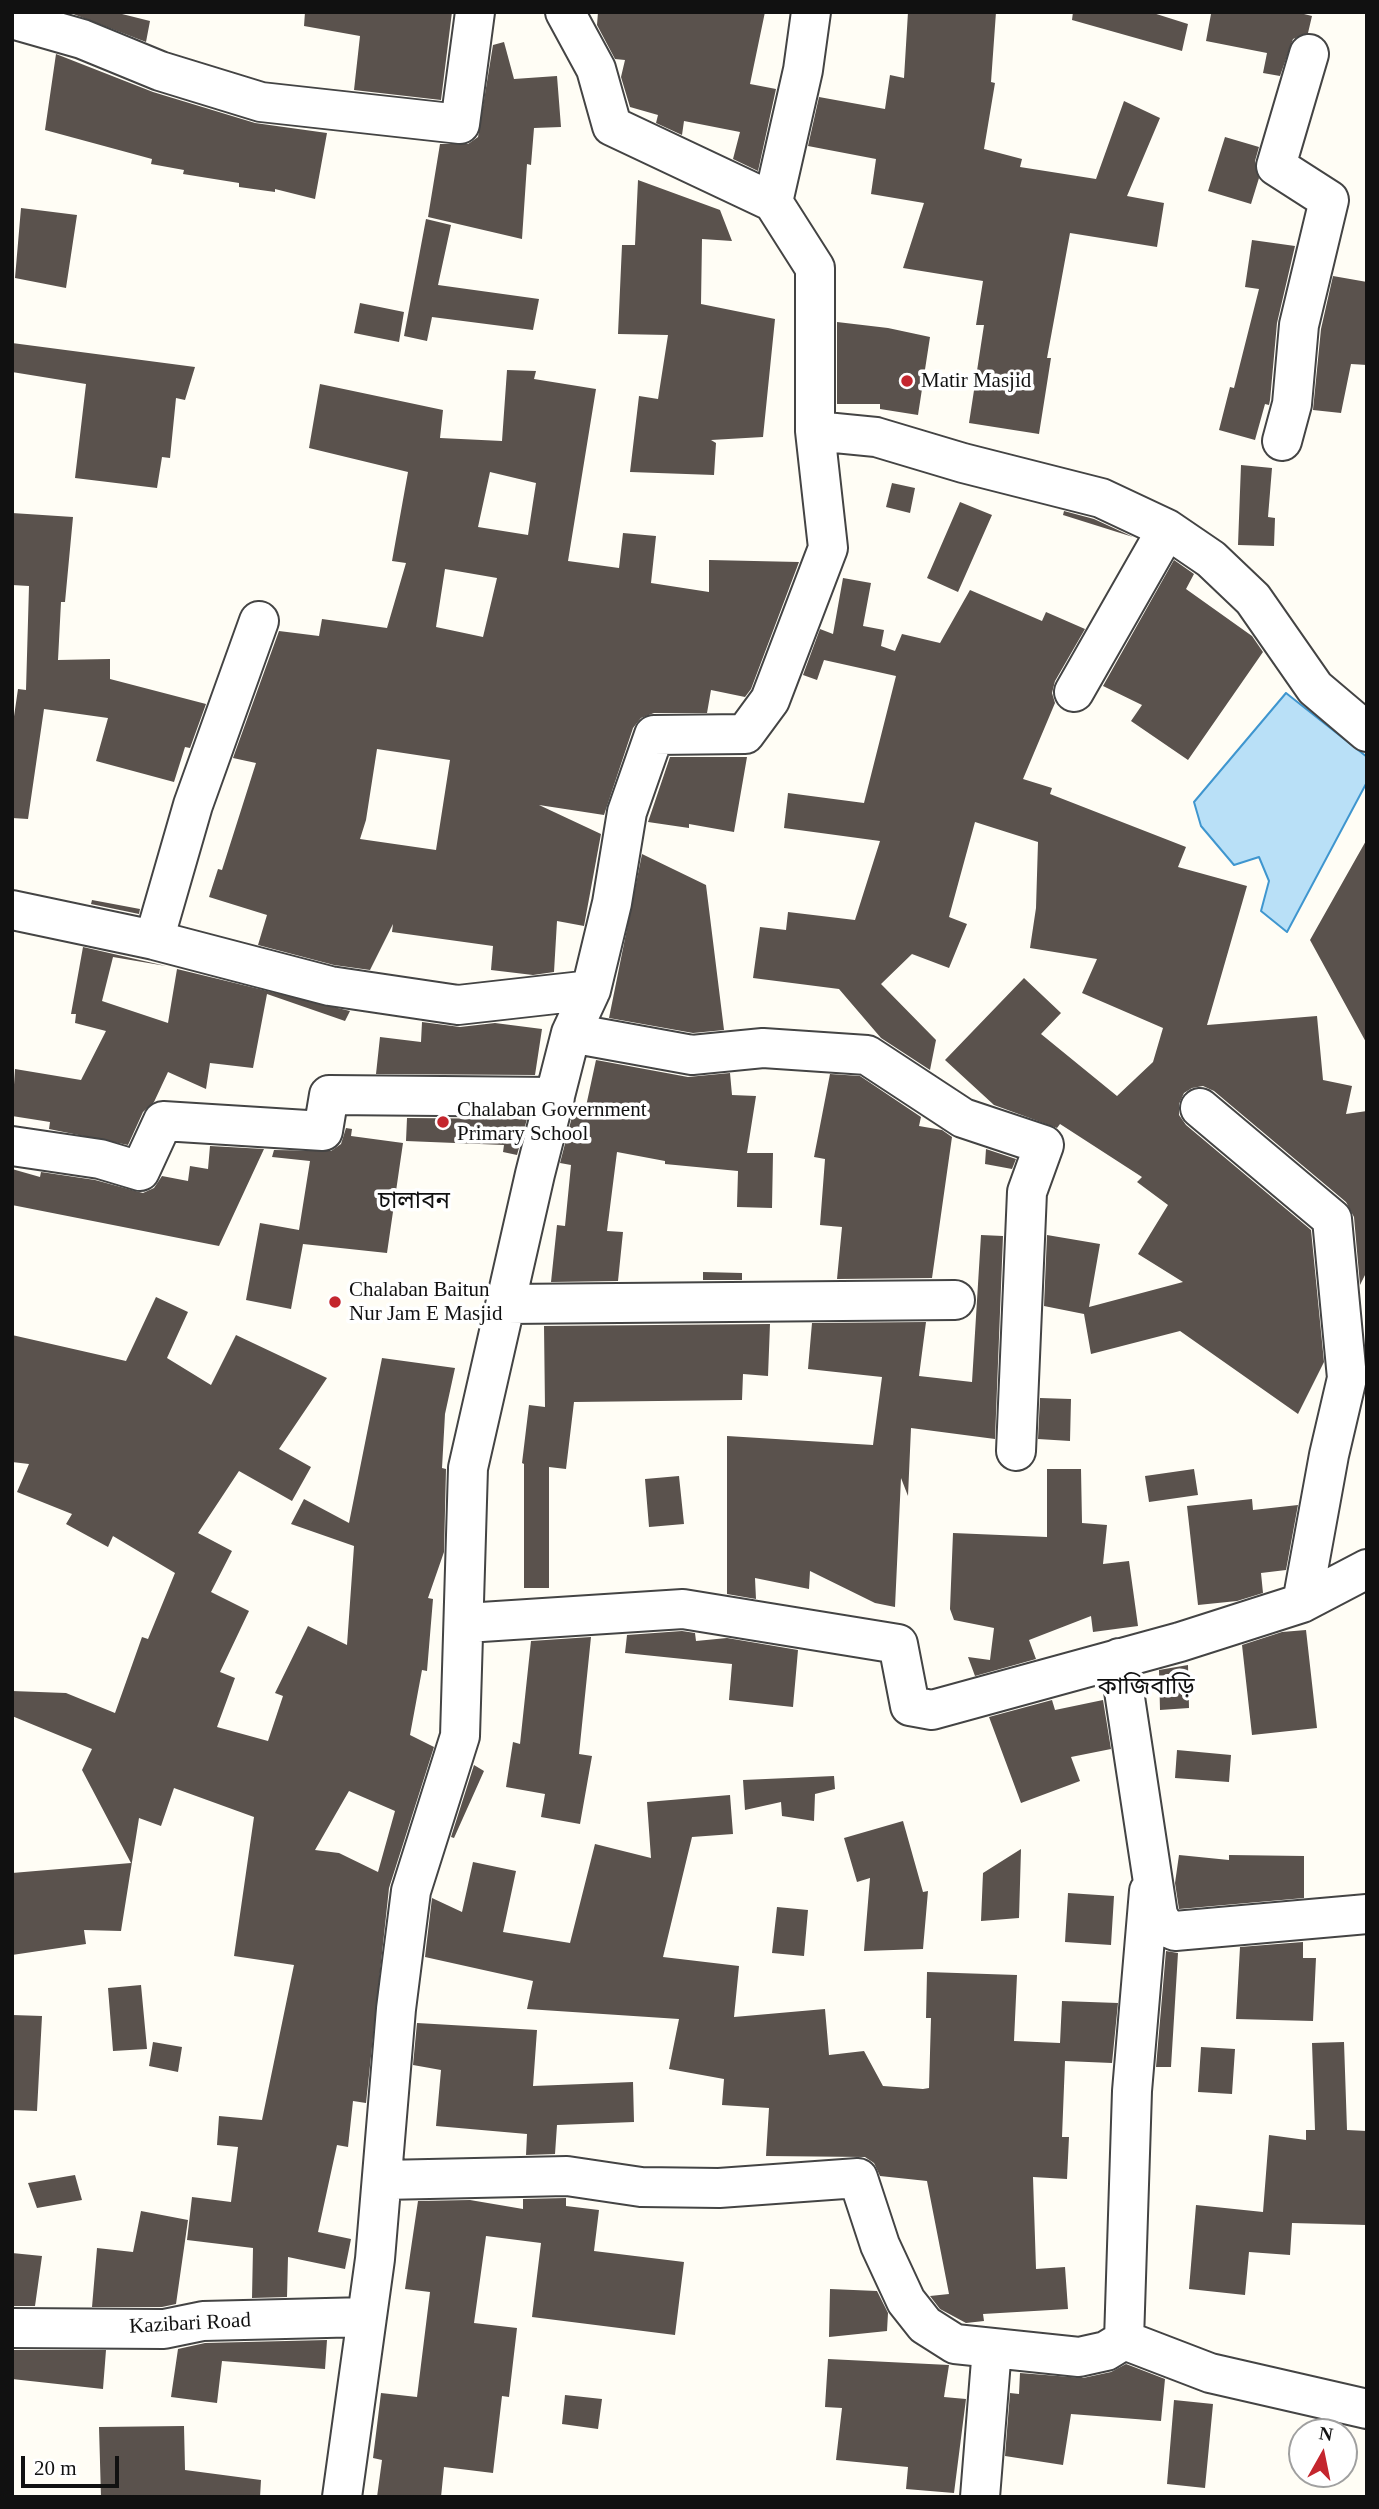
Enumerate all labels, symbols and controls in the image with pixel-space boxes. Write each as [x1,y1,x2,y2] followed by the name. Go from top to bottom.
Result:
[921,368,1031,394] place label: Matir Masjid
[899,373,915,389] marker: Matir Masjid
[457,1097,647,1147] place label: Chalaban Government Primary School
[435,1114,451,1130] marker: Chalaban Government Primary School
[378,1188,450,1216] district label: চালাবন
[349,1277,502,1327] place label: Chalaban Baitun Nur Jam E Masjid
[327,1294,343,1310] marker: Chalaban Baitun Nur Jam E Masjid
[1098,1674,1194,1702] district label: কাজিবাড়ি
[128,2308,252,2340] street label: Kazibari Road
[1288,2418,1358,2488] north arrow
[1318,2422,1334,2445] text: N
[24,2442,122,2486] scale bar
[34,2456,77,2480] text: 20 m

